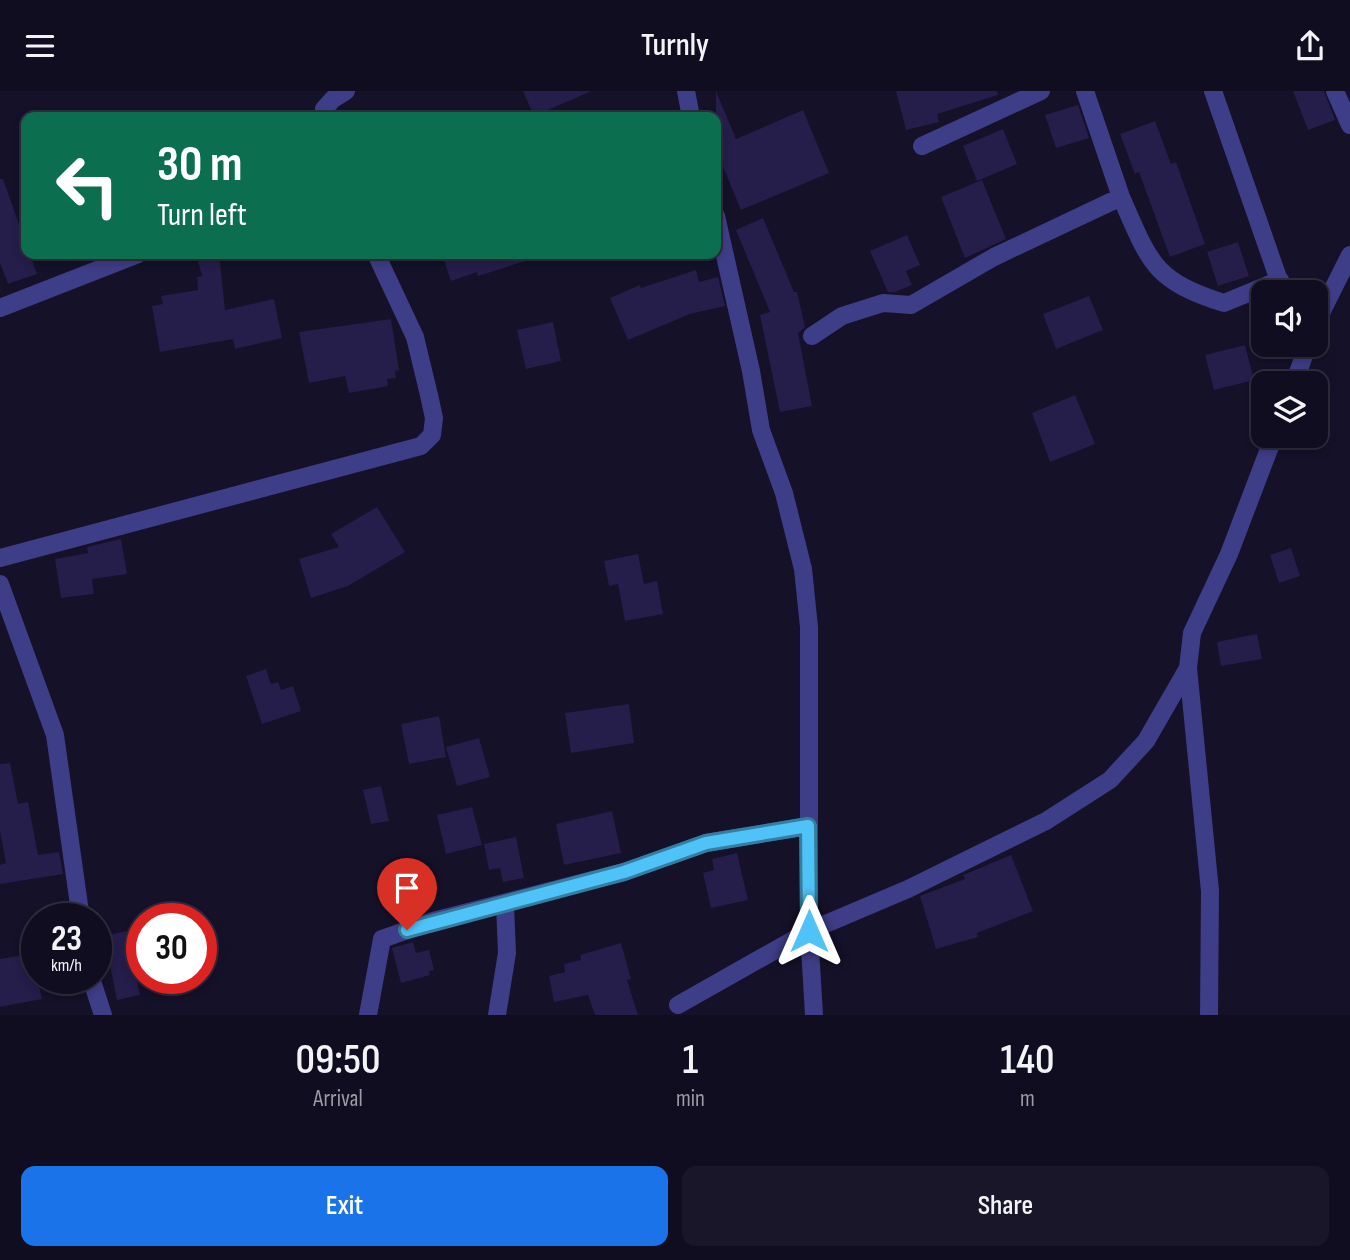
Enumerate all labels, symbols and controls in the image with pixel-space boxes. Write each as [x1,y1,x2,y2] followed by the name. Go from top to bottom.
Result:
[641,26,709,65] text: Turnly
[21,27,59,65] icon: menu
[1291,27,1329,65] icon: share
[157,136,242,195] text: 30 m
[42,140,133,231] icon: left
[157,196,247,235] text: Turn left
[1251,280,1328,448] map controls
[1251,280,1328,357] button: sound
[1251,371,1328,448] button: layers
[377,858,437,930] pin
[388,869,426,907] icon: arrive
[772,894,846,968] position arrow
[126,903,217,994] speed limit sign: 30
[51,918,82,961] text: 23
[51,955,82,976] text: km/h
[296,1035,380,1086] text: 09:50
[682,1035,698,1086] text: 1
[1000,1035,1054,1086] text: 140
[313,1085,363,1113] text: Arrival
[676,1085,705,1113] text: min
[1020,1085,1035,1113] text: m
[21,1166,668,1246] button: Exit
[682,1166,1329,1246] button: Share

